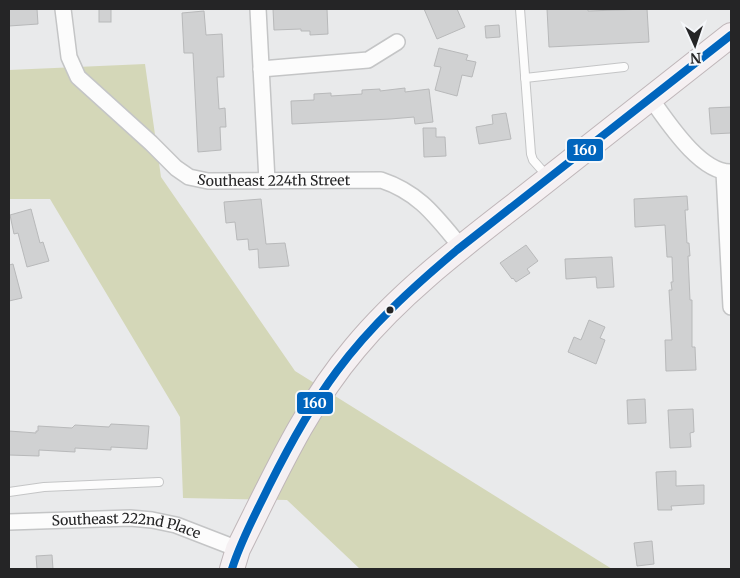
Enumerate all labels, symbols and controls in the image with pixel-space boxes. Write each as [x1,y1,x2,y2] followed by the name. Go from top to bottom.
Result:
[670,20,720,70] north arrow
[690,49,702,67] text: N
[566,138,604,162] line badge: 160
[573,141,597,159] text: 160
[196,170,351,190] street label: Southeast 224th Street
[385,305,395,315] unlabelled marker
[296,391,334,415] line badge: 160
[303,394,327,412] text: 160
[51,509,203,543] street label: Southeast 222nd Place

